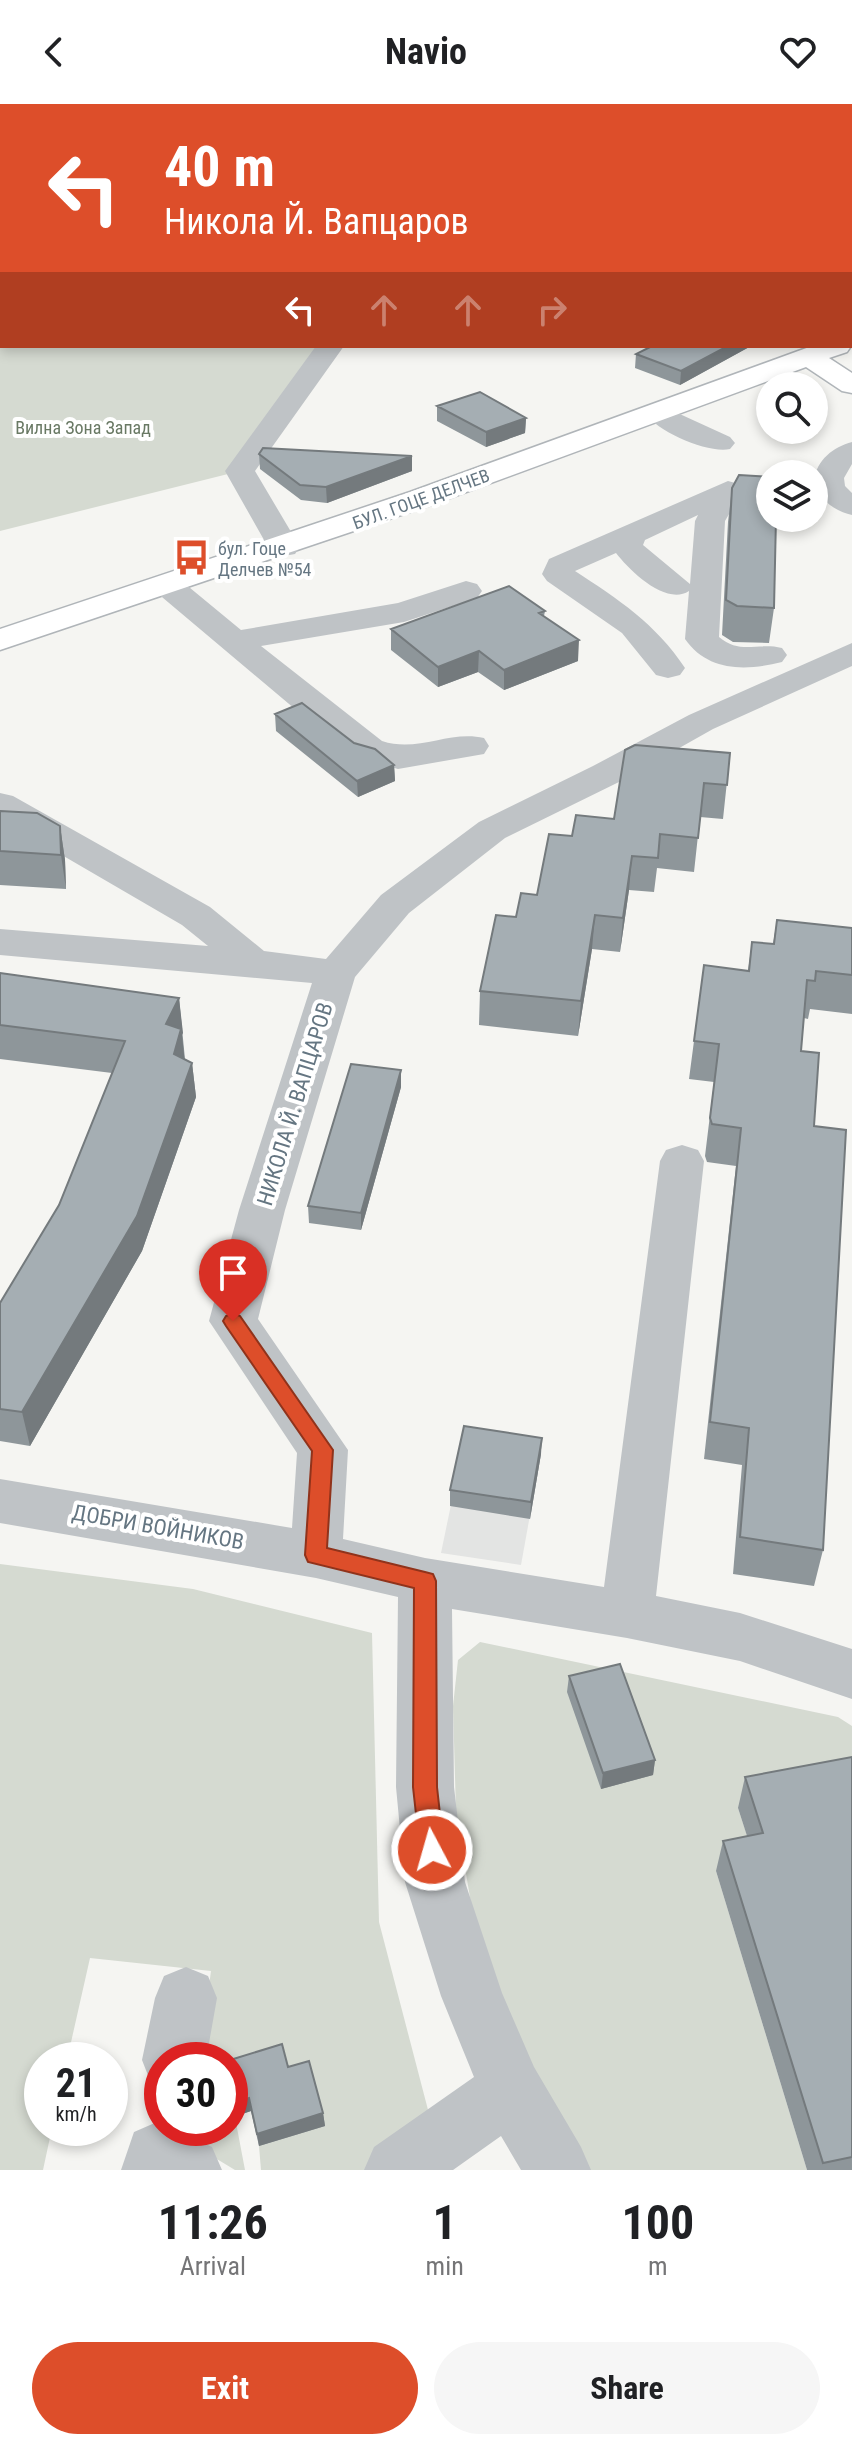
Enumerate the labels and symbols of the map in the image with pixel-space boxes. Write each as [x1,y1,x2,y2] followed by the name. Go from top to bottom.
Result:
[15,417,151,438] park label: Вилна Зона Запад
[350,465,492,533] street label: БУЛ. ГОЦЕ ДЕЛЧЕВ
[218,538,312,580] place label: бул. Гоце Делчев №54
[173,539,211,577] bus stop icon: бул. Гоце Делчев №54
[252,1000,338,1208] street label: НИКОЛА Й. ВАПЦАРОВ
[199,1239,267,1321] pin
[70,1500,246,1554] street label: ДОБРИ ВОЙНИКОВ
[390,1808,474,1892] position arrow
[144,2042,248,2146] speed limit sign: 30

